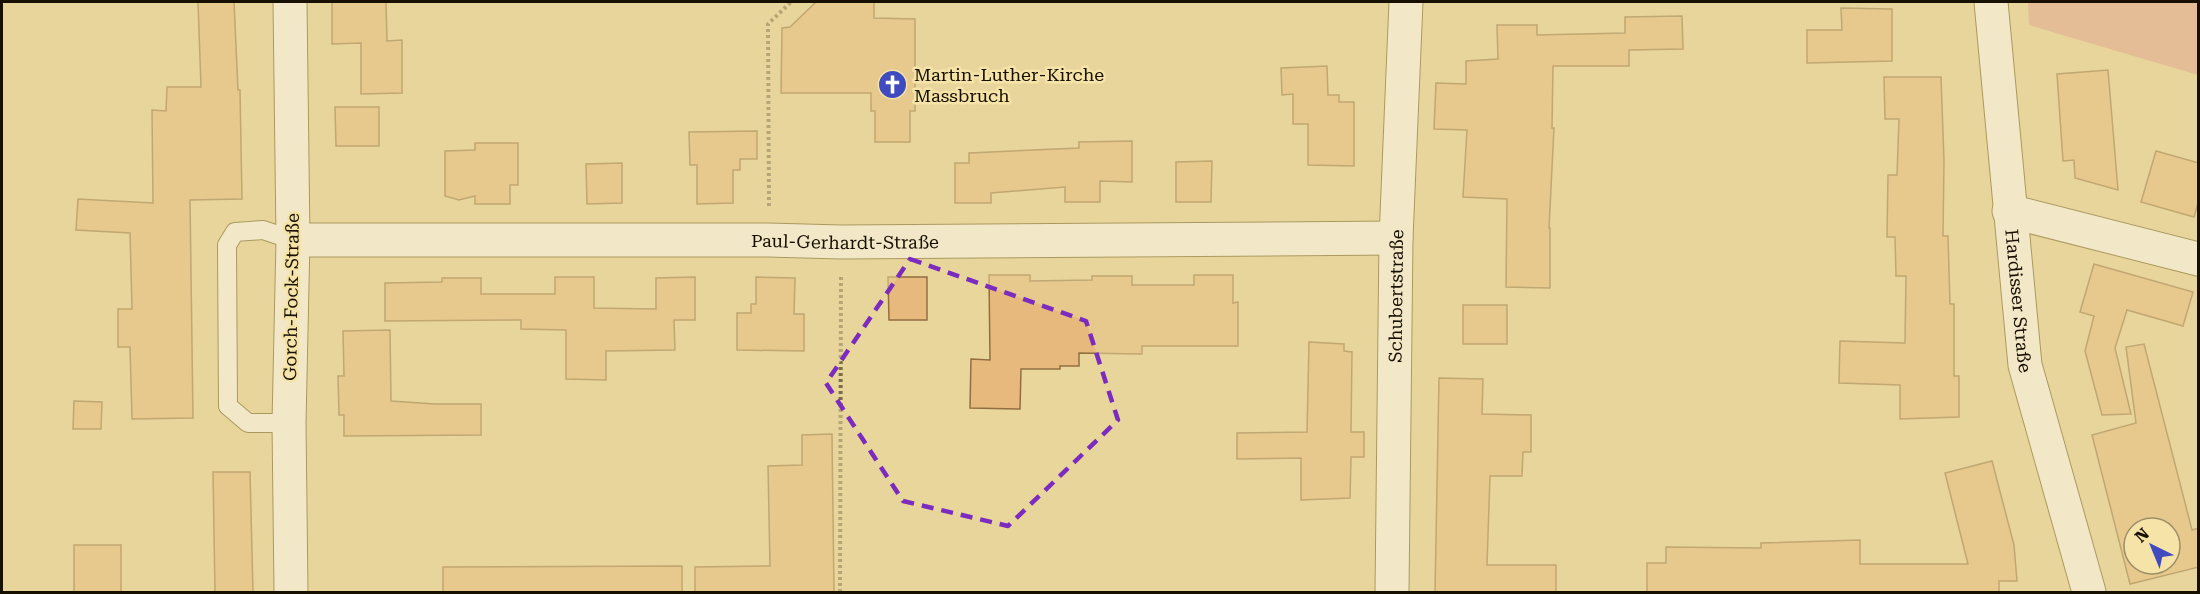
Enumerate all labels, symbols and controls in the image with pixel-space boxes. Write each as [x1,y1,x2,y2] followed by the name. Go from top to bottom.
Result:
[914,64,1104,106] place label: Martin-Luther-Kirche Massbruch
[877,68,909,100] church icon: Martin-Luther-Kirche Massbruch
[279,213,303,381] street label: Gorch-Fock-Straße
[2002,228,2037,375] street label: Hardisser Straße
[1384,229,1407,363] street label: Schubertstraße
[751,230,939,253] street label: Paul-Gerhardt-Straße
[2122,516,2182,576] north arrow
[2131,524,2153,547] text: N

